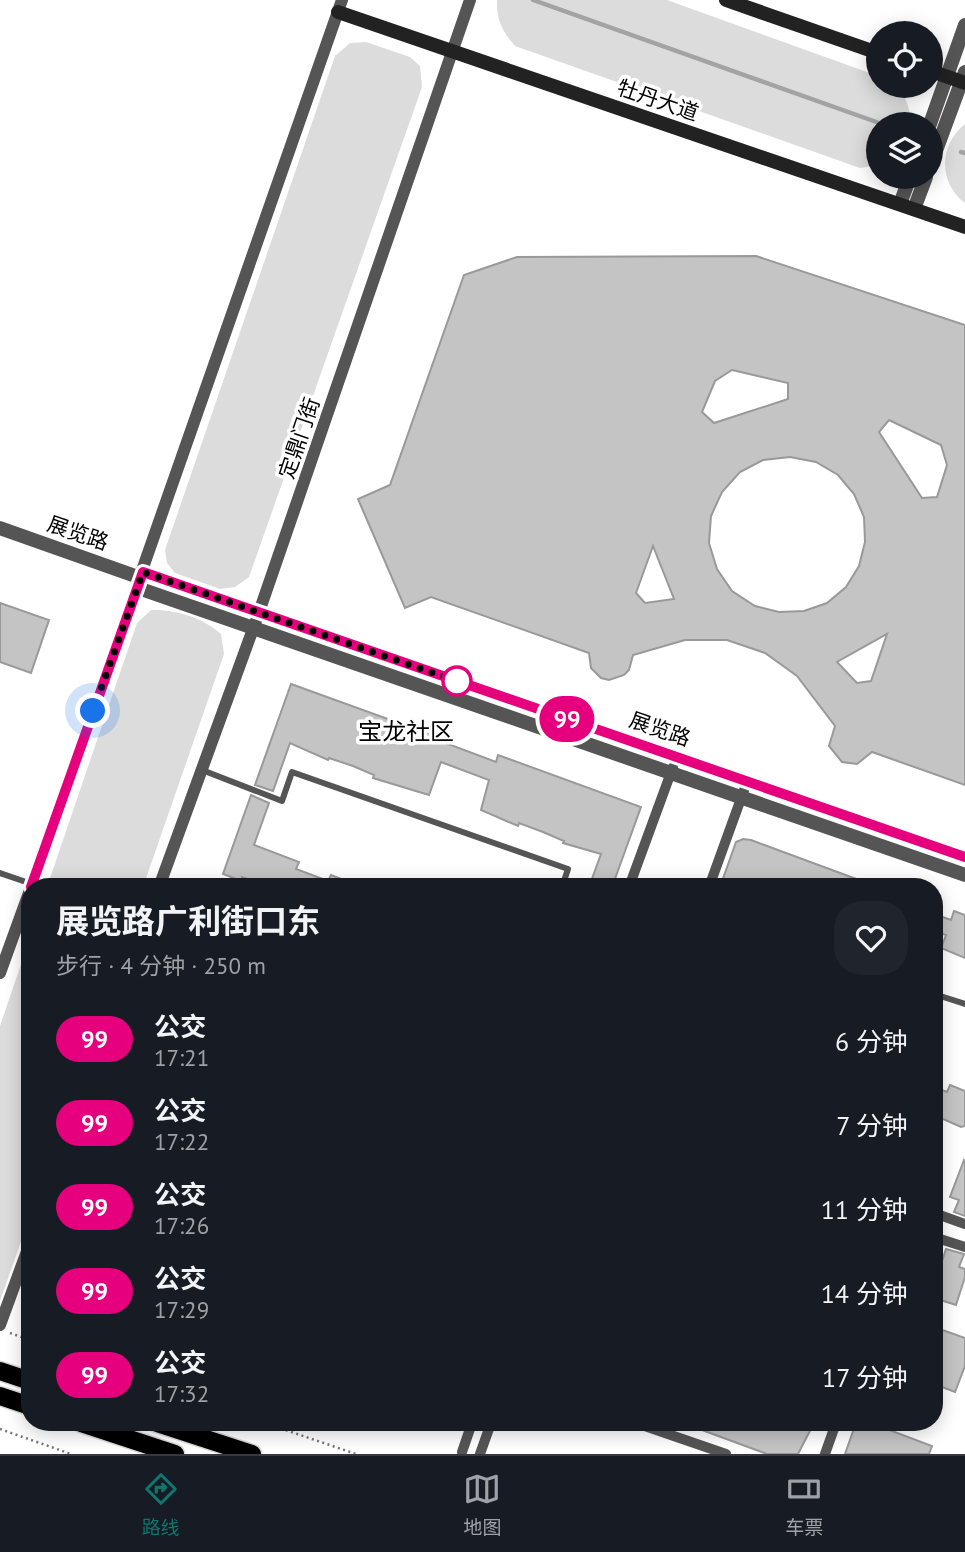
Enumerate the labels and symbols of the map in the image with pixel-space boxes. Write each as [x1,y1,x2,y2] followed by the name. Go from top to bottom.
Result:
[614,74,702,126] street label: 牡丹大道
[273,394,325,482] street label: 定鼎门街
[44,510,112,556] street label: 展览路
[442,666,472,696] unlabelled marker
[75,693,110,728] your location
[536,696,598,742] line badge: 99
[626,706,694,752] street label: 展览路
[358,716,454,747] district label: 宝龙社区

